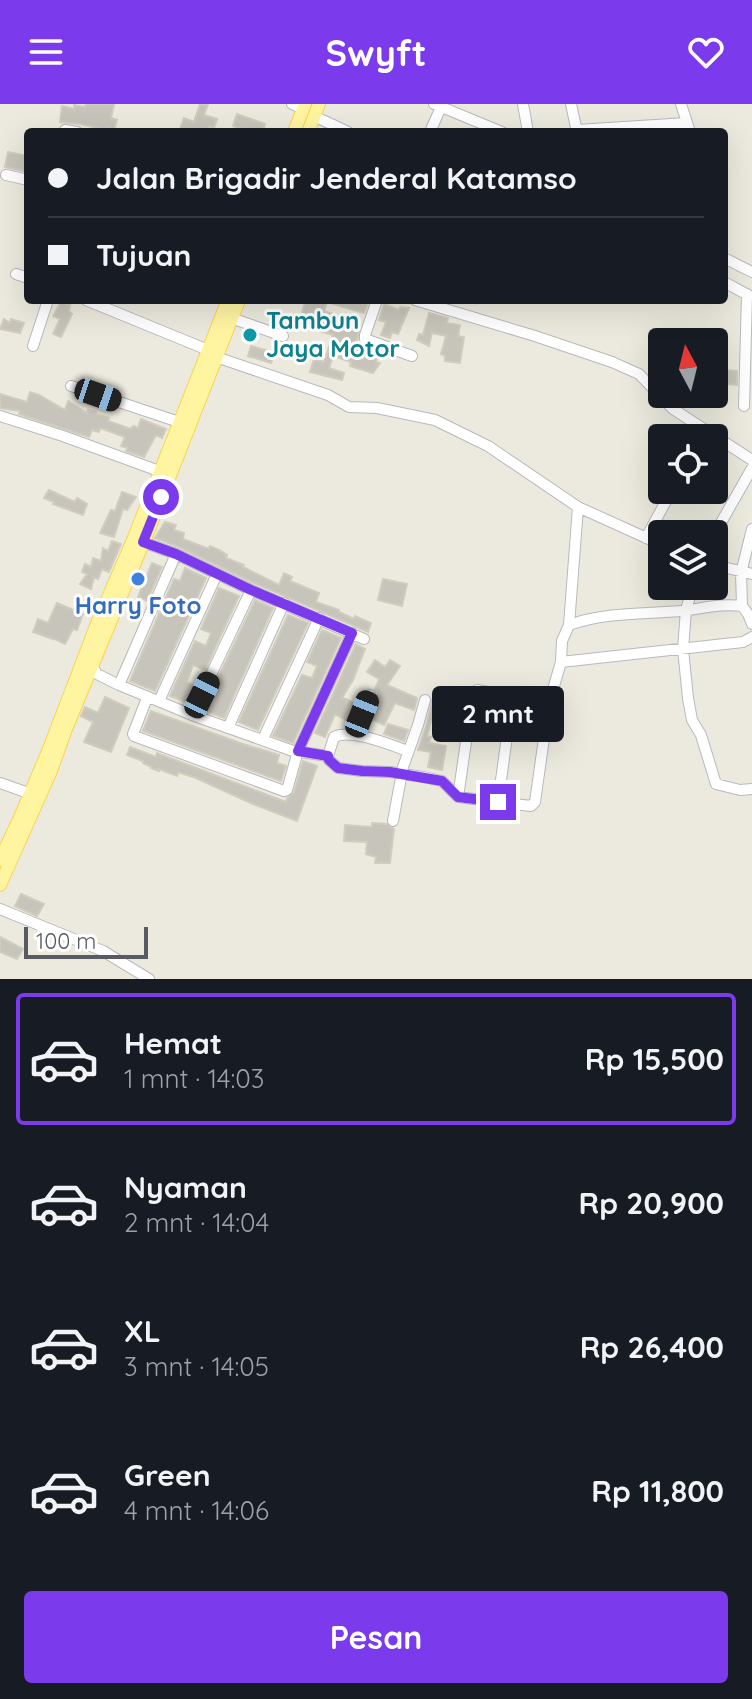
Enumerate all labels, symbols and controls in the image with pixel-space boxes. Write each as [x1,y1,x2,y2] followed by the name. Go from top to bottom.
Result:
[24,30,68,74] icon: menu
[326,30,426,75] text: Swyft
[684,30,728,74] icon: heart
[96,159,577,197] text: Jalan Brigadir Jenderal Katamso
[96,236,191,274] text: Tujuan
[266,305,400,363] place label: Tambun Jaya Motor
[241,326,259,344] marker: Tambun Jaya Motor
[648,328,728,408] north arrow
[648,328,728,600] map controls
[71,376,125,414] car
[648,424,728,504] button: locate
[143,479,179,515] route start
[648,520,728,600] button: layers
[129,570,147,588] marker: Harry Foto
[75,590,201,620] place label: Harry Foto
[181,668,223,722] car
[432,686,564,742] callout: 2 mnt
[342,687,382,741] car
[462,697,534,730] text: 2 mnt
[480,784,516,820] route end
[24,923,148,959] scale bar
[36,927,96,955] text: 100 m
[28,1023,100,1095] icon: car
[124,1024,222,1062] text: Hemat
[585,1040,724,1078] text: Rp 15,500
[124,1062,264,1095] text: 1 mnt · 14:03
[28,1167,100,1239] icon: car
[124,1168,247,1206] text: Nyaman
[579,1184,724,1222] text: Rp 20,900
[124,1206,269,1239] text: 2 mnt · 14:04
[28,1311,100,1383] icon: car
[124,1312,161,1350] text: XL
[580,1328,724,1366] text: Rp 26,400
[124,1350,269,1383] text: 3 mnt · 14:05
[28,1455,100,1527] icon: car
[124,1456,211,1494] text: Green
[591,1472,724,1510] text: Rp 11,800
[124,1494,269,1527] text: 4 mnt · 14:06
[24,1591,728,1683] button: Pesan

